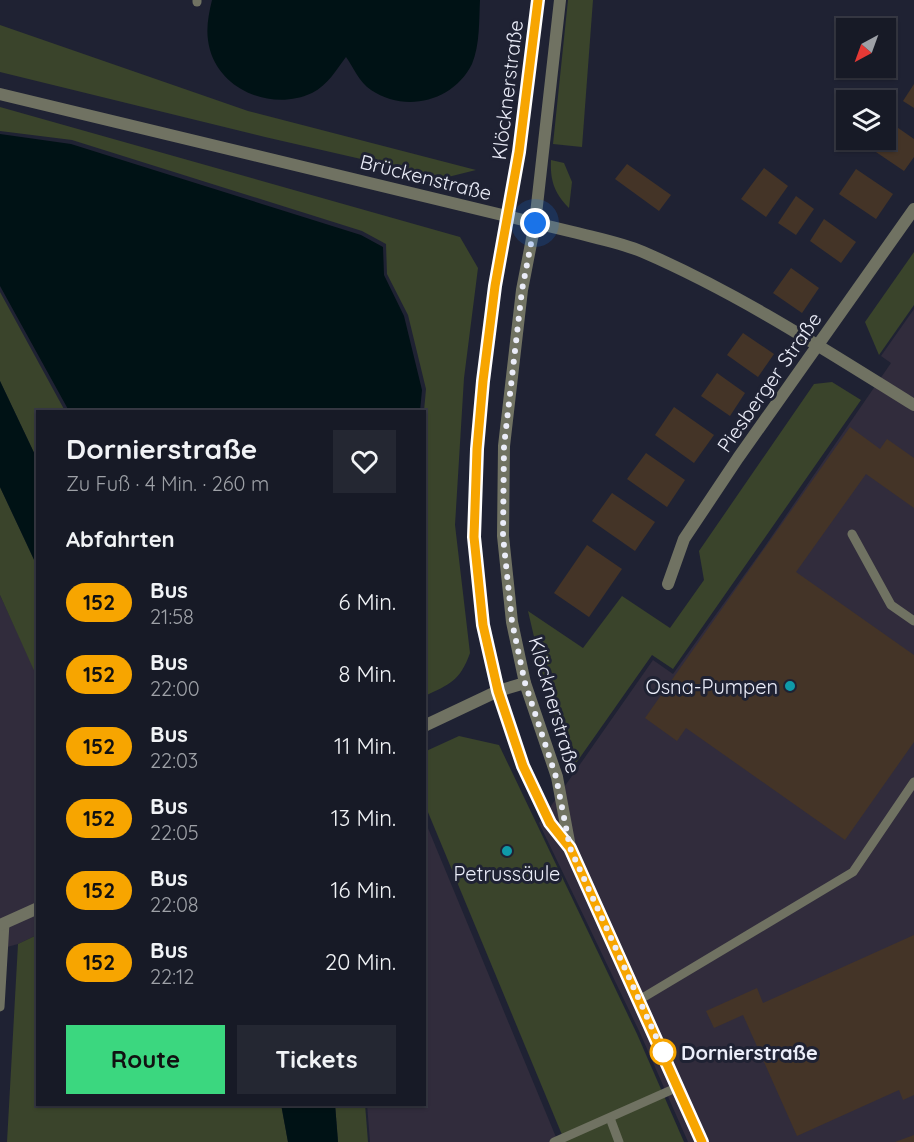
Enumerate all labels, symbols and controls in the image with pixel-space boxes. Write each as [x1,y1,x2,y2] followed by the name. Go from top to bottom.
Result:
[836,18,896,78] north arrow
[836,18,896,150] map controls
[486,19,528,161] street label: Klöcknerstraße
[836,90,896,150] button: layers
[358,149,494,205] street label: Brückenstraße
[520,208,550,238] your location
[711,307,827,457] street label: Piesberger Straße
[333,430,396,493] button: heart
[66,431,257,466] text: Dornierstraße
[66,471,269,496] text: Zu Fuß · 4 Min. · 260 m
[66,525,175,553] text: Abfahrten
[150,576,188,604] text: Bus
[339,588,396,616] text: 6 Min.
[83,589,115,615] text: 152
[150,604,194,629] text: 21:58
[524,634,586,776] street label: Klöcknerstraße
[150,648,188,676] text: Bus
[339,660,396,688] text: 8 Min.
[83,661,115,687] text: 152
[645,674,778,699] place label: Osna-Pumpen
[150,676,200,701] text: 22:00
[783,679,797,693] marker: Osna-Pumpen
[150,720,188,748] text: Bus
[334,732,396,760] text: 11 Min.
[83,733,115,759] text: 152
[150,748,198,773] text: 22:03
[150,792,188,820] text: Bus
[331,804,396,832] text: 13 Min.
[83,805,115,831] text: 152
[150,820,199,845] text: 22:05
[500,844,514,858] marker: Petrussäule
[454,861,560,886] place label: Petrussäule
[150,864,188,892] text: Bus
[330,876,396,904] text: 16 Min.
[83,877,115,903] text: 152
[150,892,199,917] text: 22:08
[150,936,188,964] text: Bus
[325,948,396,976] text: 20 Min.
[83,949,115,975] text: 152
[150,964,194,989] text: 22:12
[66,1025,225,1094] button: Route
[237,1025,396,1094] button: Tickets
[650,1039,676,1065] marker: Dornierstraße
[681,1040,818,1065] place label: Dornierstraße

